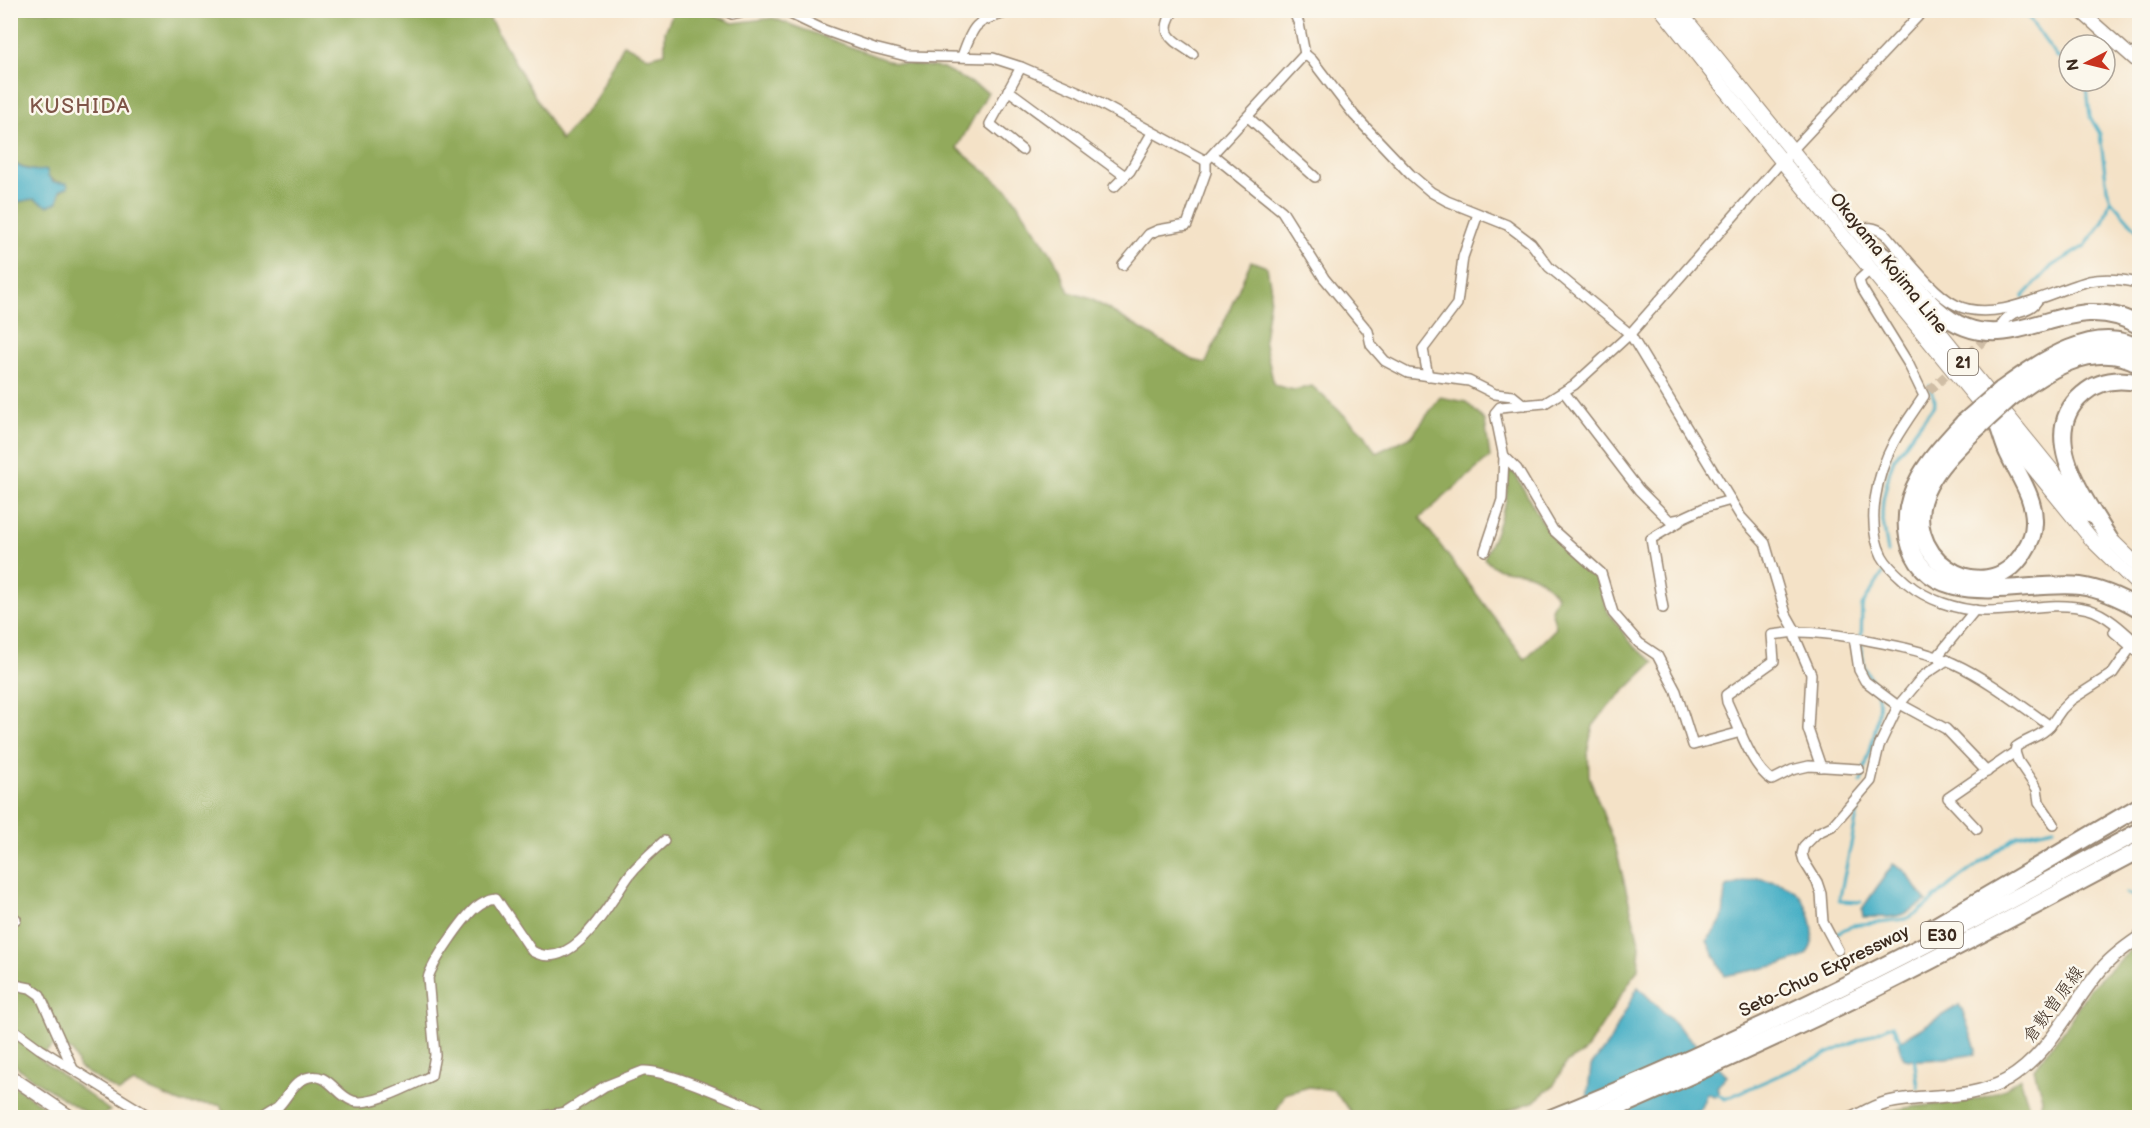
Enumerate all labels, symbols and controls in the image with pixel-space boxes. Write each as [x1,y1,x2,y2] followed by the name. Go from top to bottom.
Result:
[2057,33,2117,93] north arrow
[2063,58,2084,72] text: N
[29,94,131,119] district label: KUSHIDA
[1825,189,1952,338] street label: Okayama Kojima Line
[1948,349,1978,375] road number: 21
[1736,921,1913,1022] street label: Seto-Chuo Expressway
[1921,922,1963,948] road number: E30
[2018,962,2088,1047] street label: 倉敷曽原線

